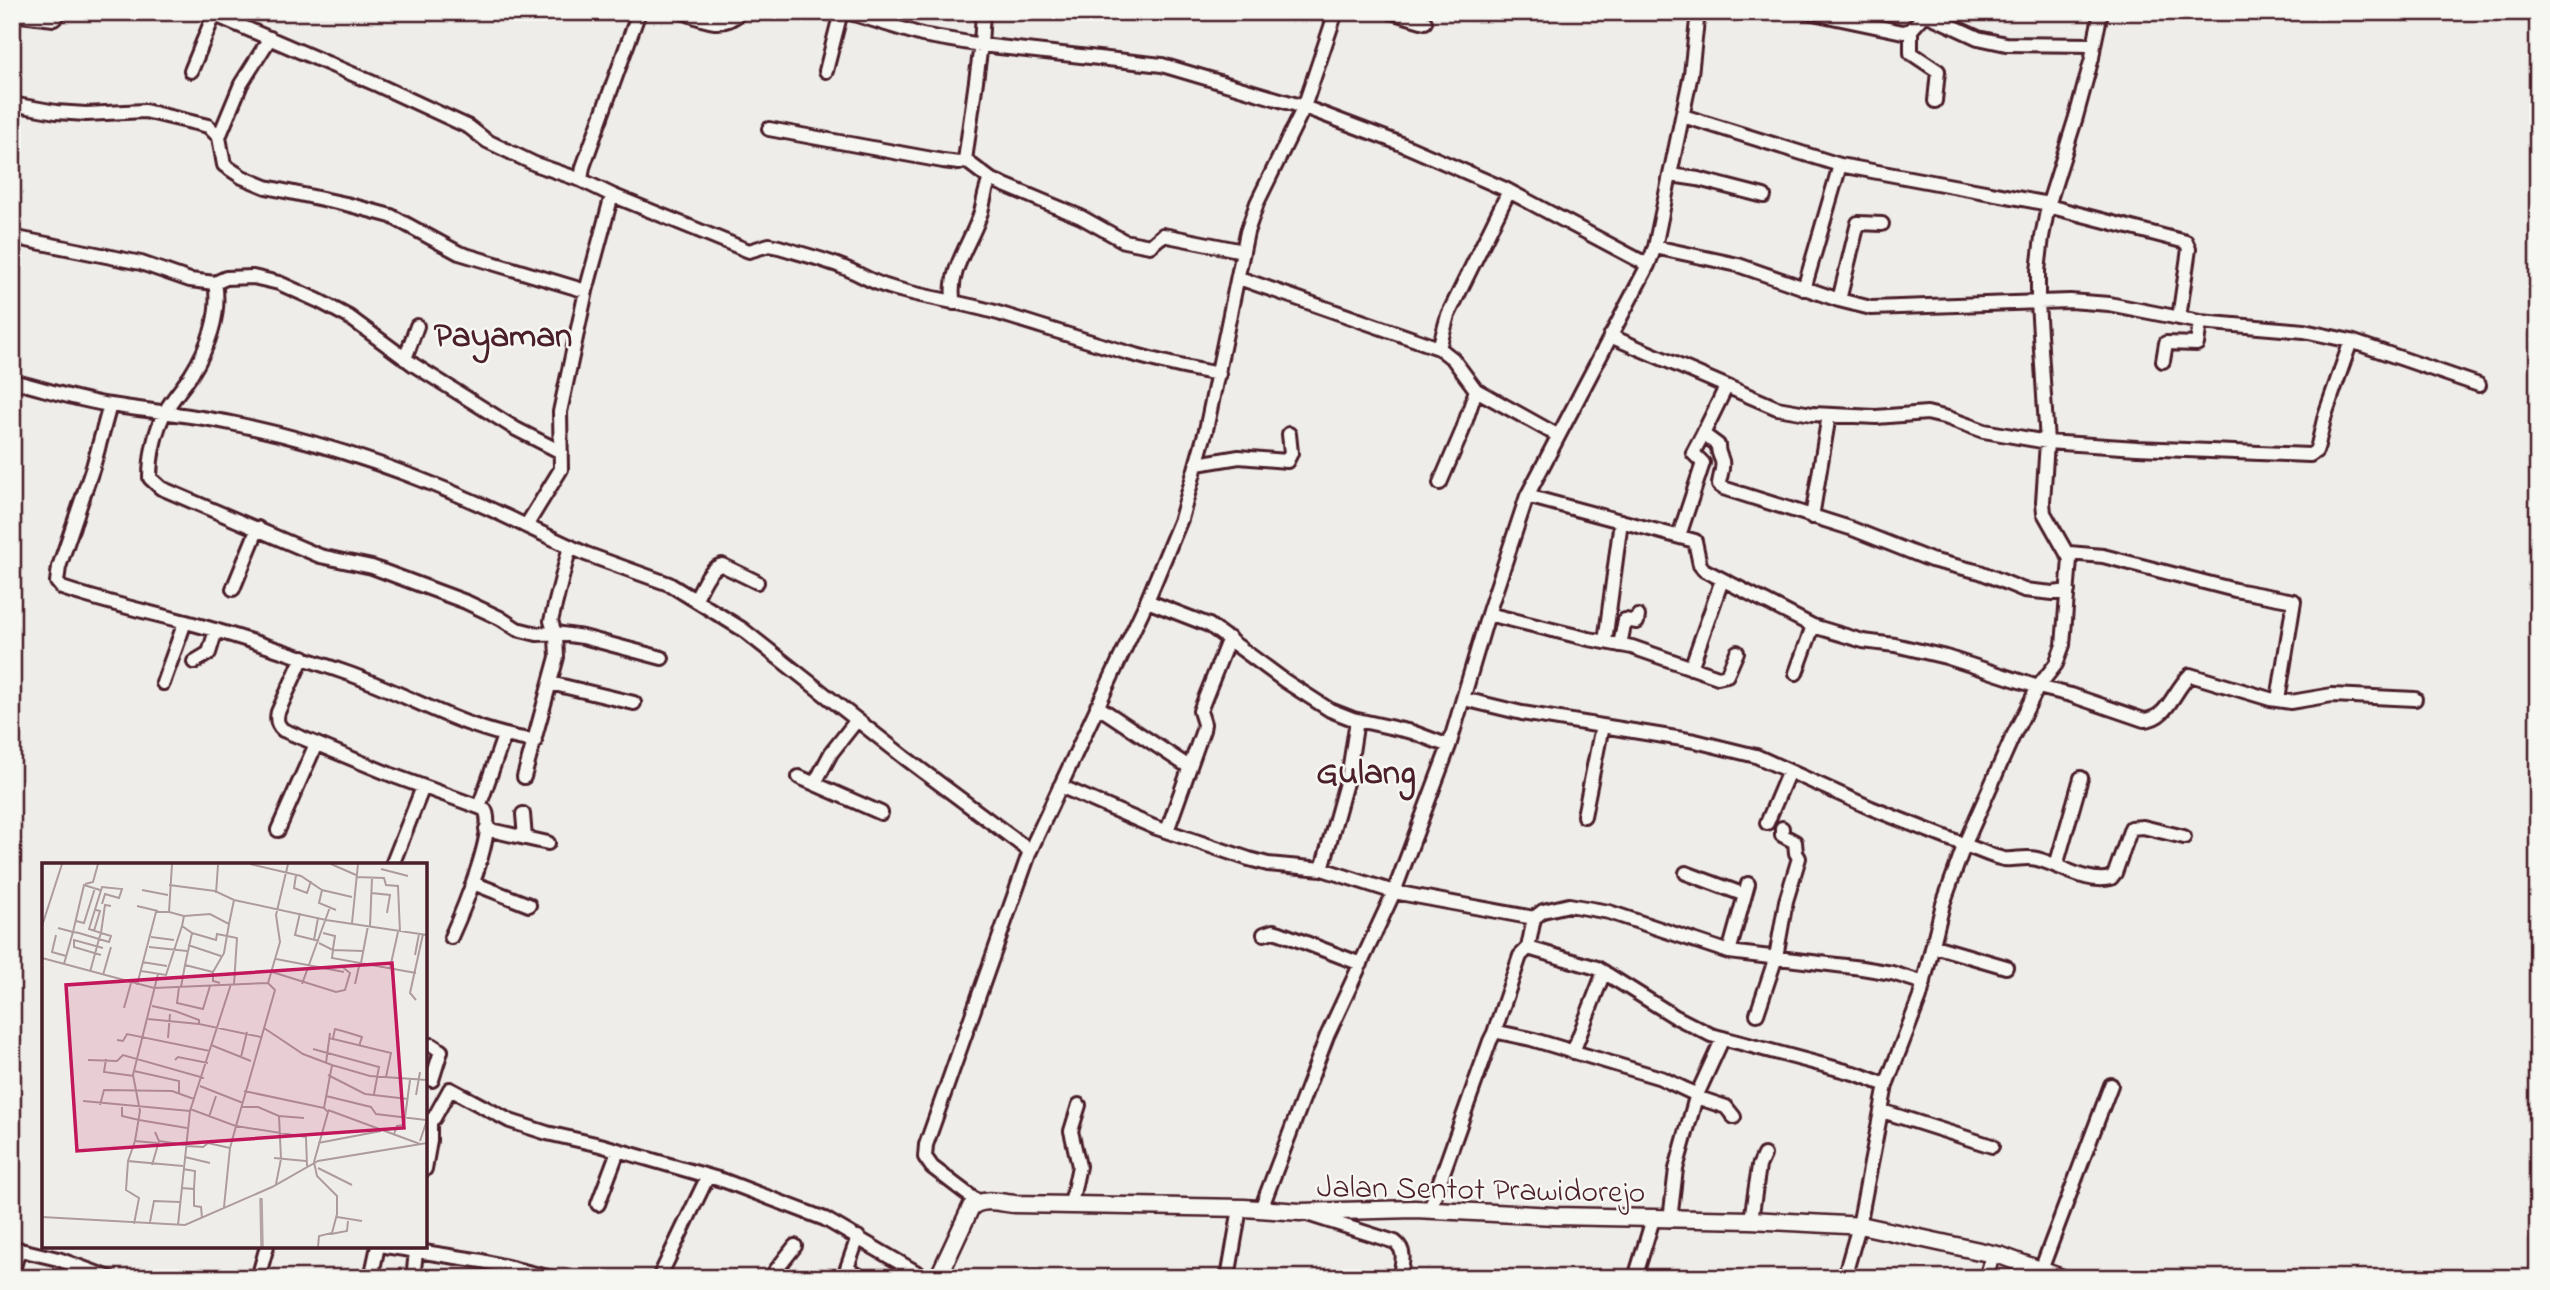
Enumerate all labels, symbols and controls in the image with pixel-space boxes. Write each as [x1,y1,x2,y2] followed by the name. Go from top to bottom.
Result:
[434,312,572,364] district label: Payaman
[1316,749,1416,801] district label: Gulang
[42,863,427,1248] inset map
[1316,1165,1646,1218] street label: Jalan Sentot Prawidorejo

